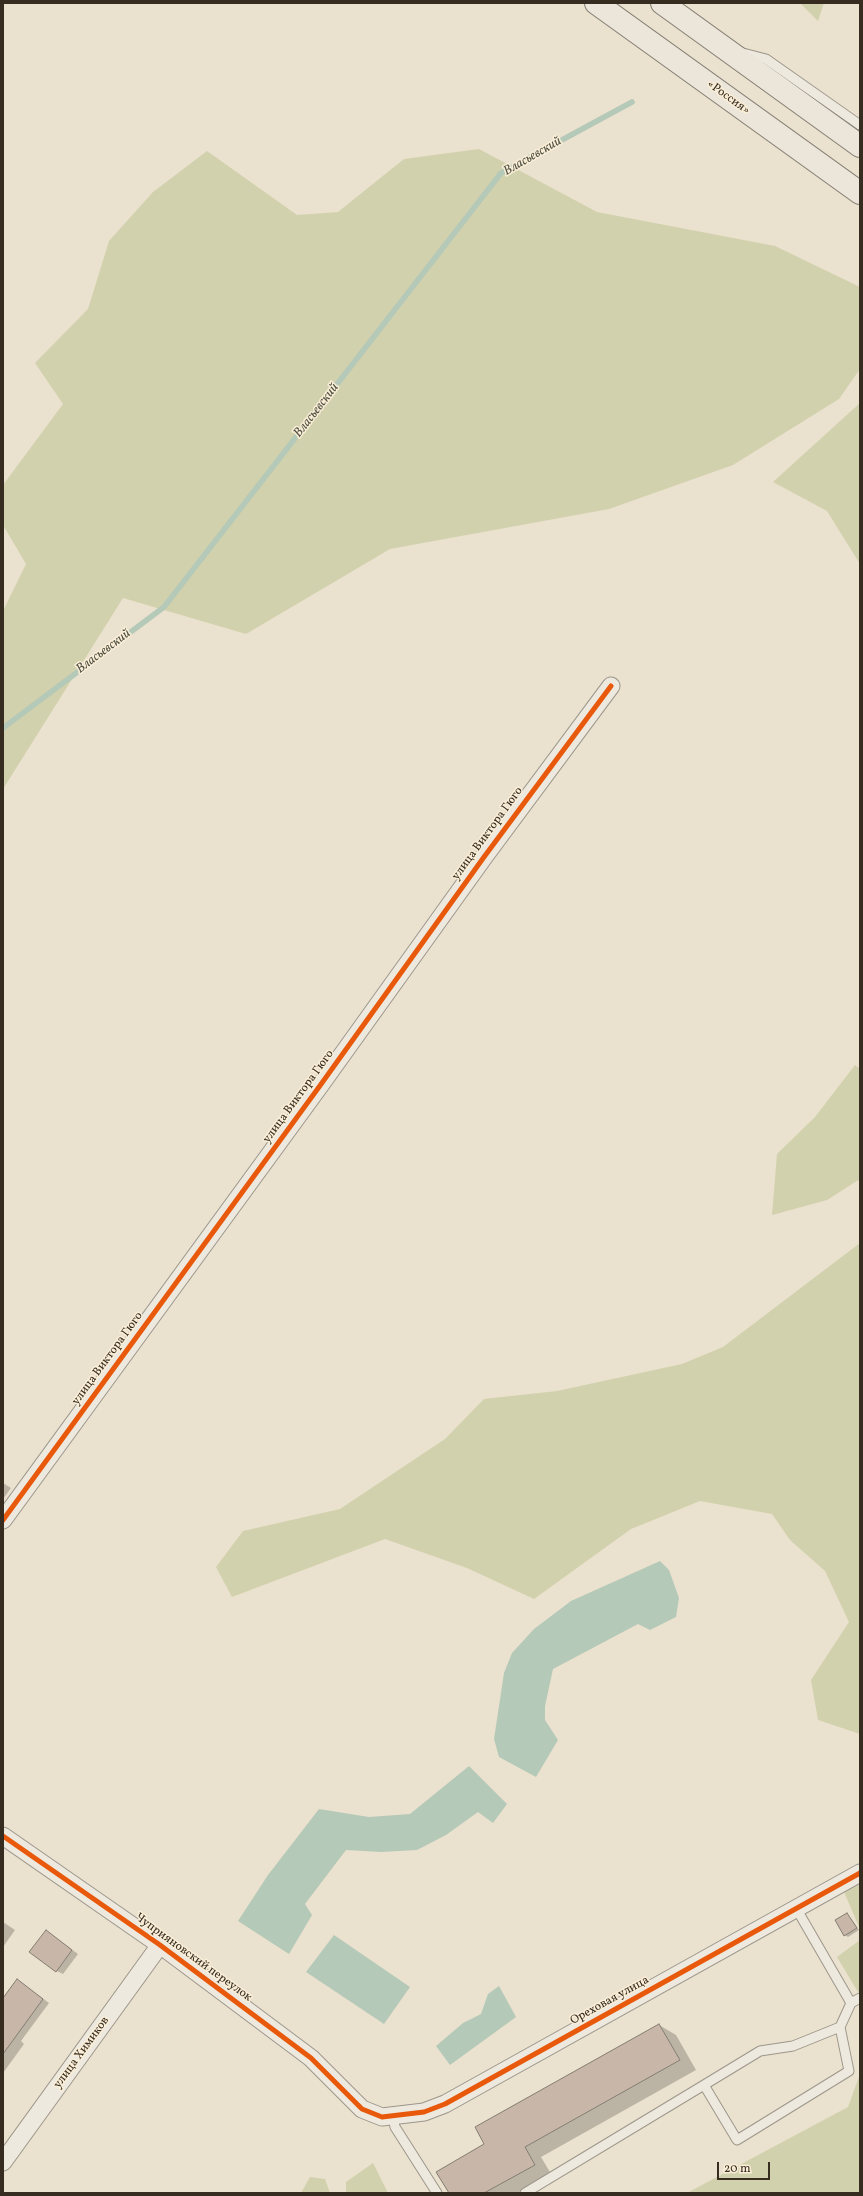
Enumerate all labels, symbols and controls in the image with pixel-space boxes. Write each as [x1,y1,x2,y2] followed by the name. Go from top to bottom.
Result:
[704,78,752,118] street label: «Россия»
[501,134,565,180] water label: Власьевский
[291,381,343,441] water label: Власьевский
[74,626,134,678] water label: Власьевский
[449,785,527,883] street label: улица Виктора Гюго
[260,1048,338,1146] street label: улица Виктора Гюго
[69,1310,147,1408] street label: улица Виктора Гюго
[132,1911,254,2005] street label: Чуприяновский переулок
[568,1973,652,2029] street label: Ореховая улица
[51,2014,113,2092] street label: улица Химиков
[719,2154,772,2180] scale bar
[724,2161,751,2177] text: 20 m

